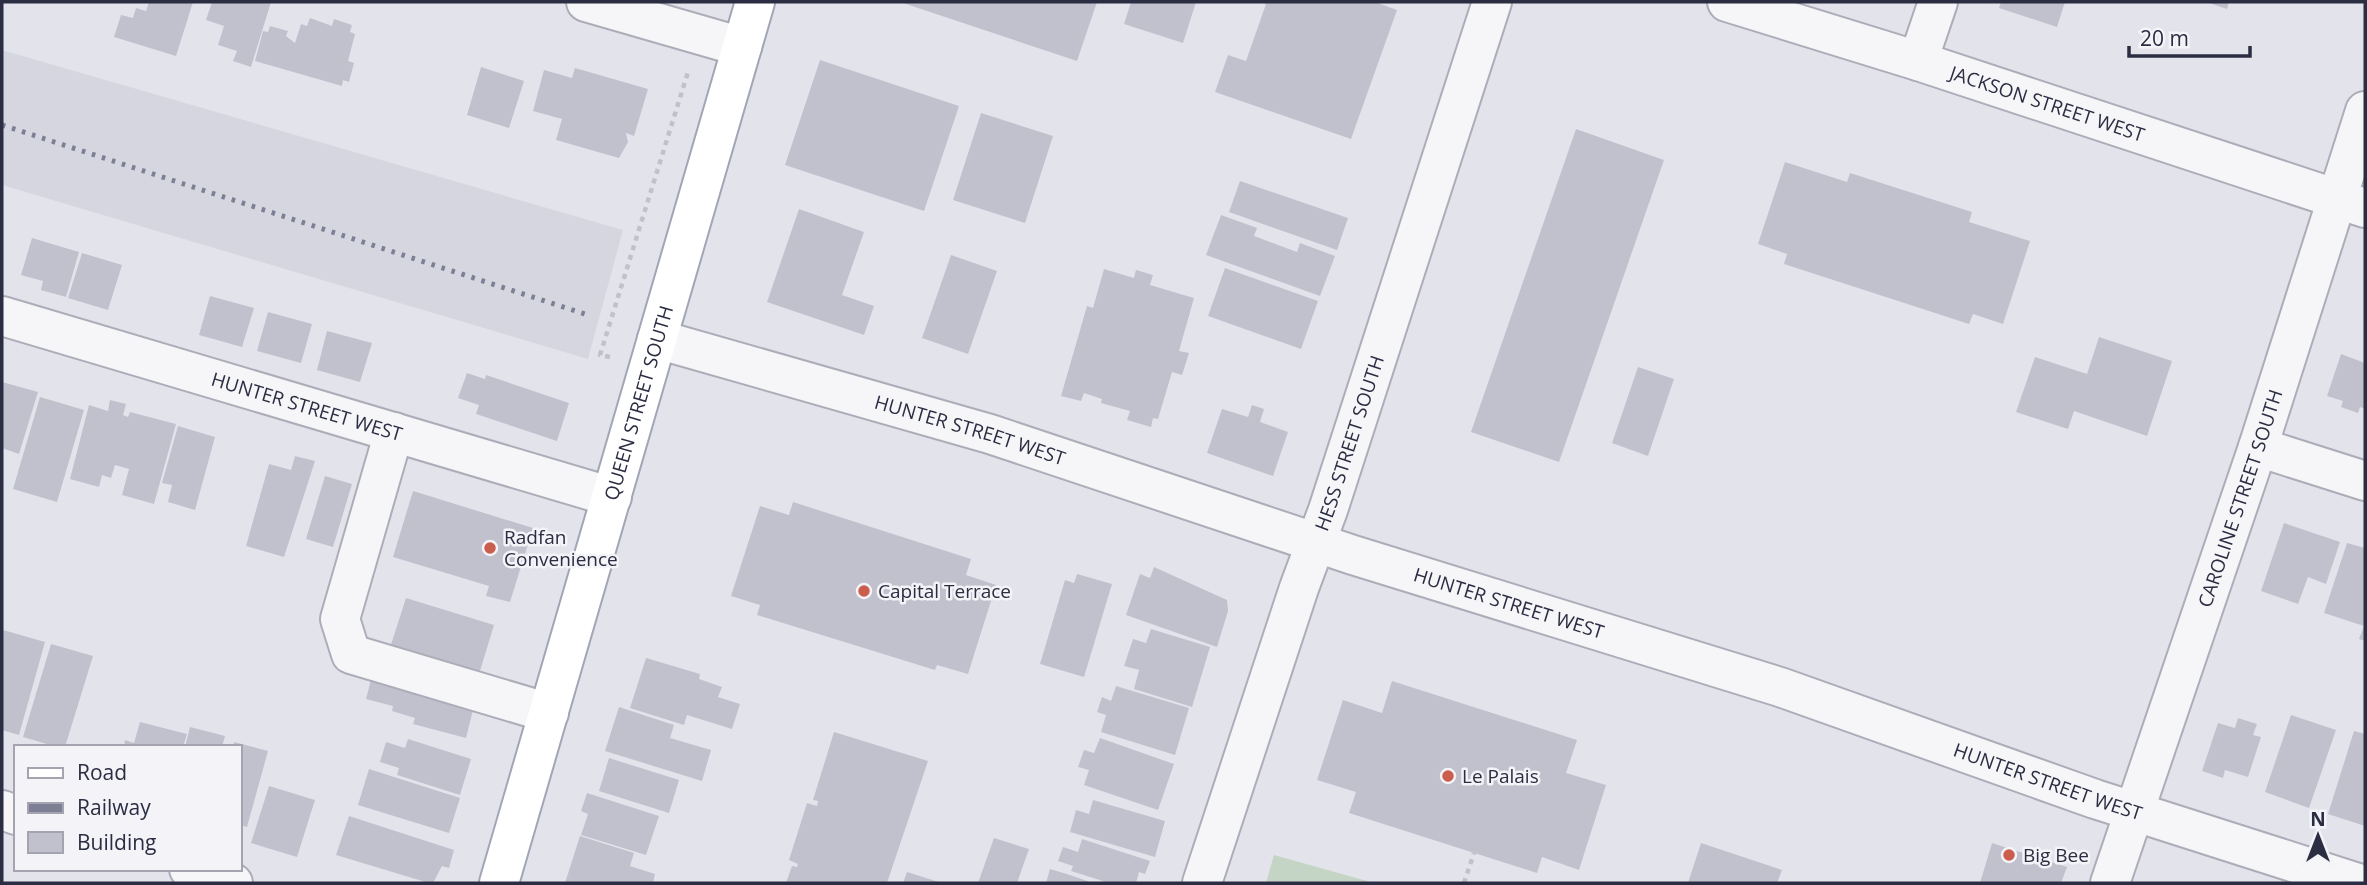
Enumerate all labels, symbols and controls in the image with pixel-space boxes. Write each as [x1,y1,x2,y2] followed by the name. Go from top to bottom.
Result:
[2129,14,2250,58] scale bar
[2140,24,2189,52] text: 20 m
[1945,59,2148,148] street label: JACKSON STREET WEST
[598,302,679,503] street label: QUEEN STREET SOUTH
[1308,352,1390,534] street label: HESS STREET SOUTH
[208,366,406,447] street label: HUNTER STREET WEST
[2192,386,2288,611] street label: CAROLINE STREET SOUTH
[872,389,1069,471] street label: HUNTER STREET WEST
[504,524,618,572] place label: Radfan Convenience
[482,540,498,556] marker: Radfan Convenience
[1410,561,1608,645] street label: HUNTER STREET WEST
[878,578,1011,604] place label: Capital Terrace
[856,583,872,599] marker: Capital Terrace
[1950,737,2146,826] street label: HUNTER STREET WEST
[14,745,242,871] legend
[77,758,127,786] text: Road
[1462,763,1539,789] place label: Le Palais
[1440,768,1456,784] marker: Le Palais
[77,793,151,821] text: Railway
[2283,801,2353,871] north arrow
[2310,806,2326,832] text: N
[77,828,156,856] text: Building
[2023,842,2089,868] place label: Big Bee
[2001,847,2017,863] marker: Big Bee

